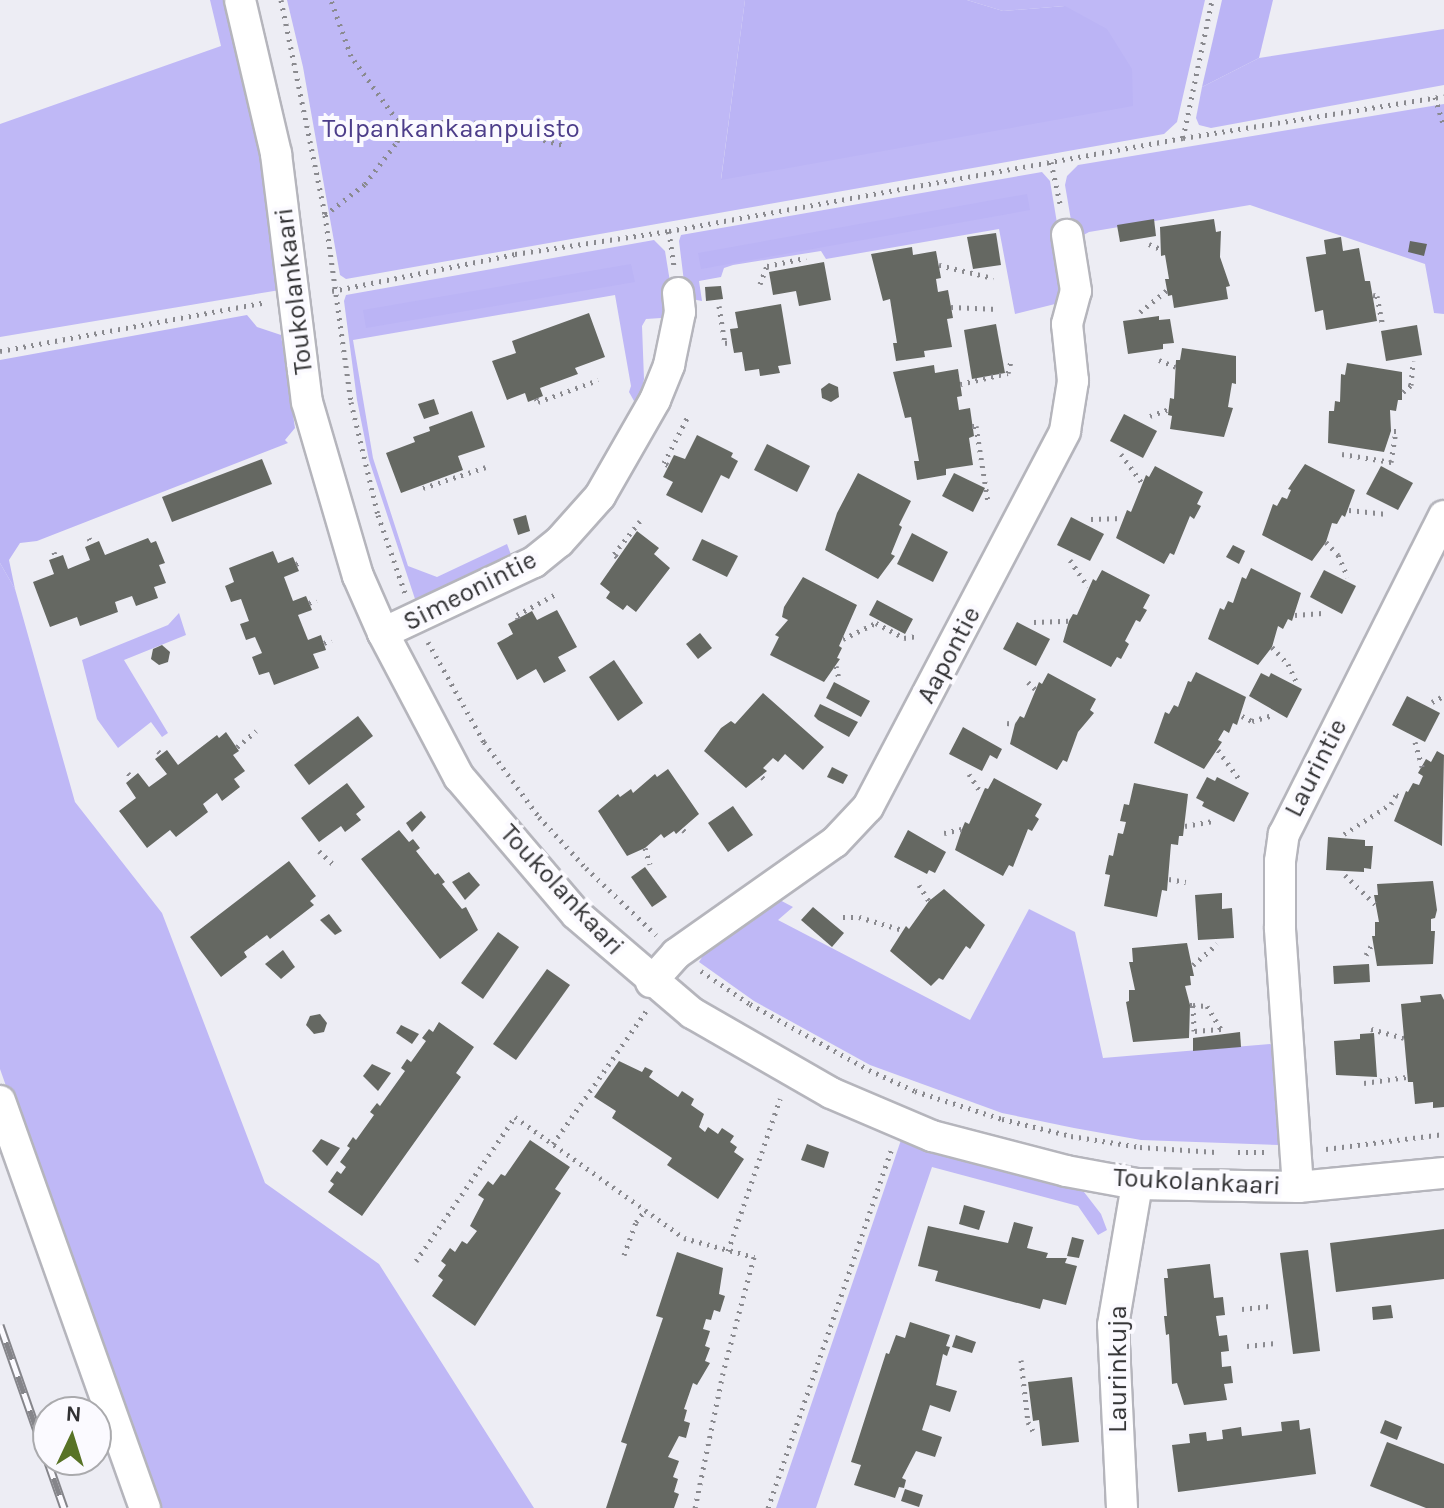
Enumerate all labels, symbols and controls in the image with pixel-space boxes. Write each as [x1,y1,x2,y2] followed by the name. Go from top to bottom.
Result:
[322,113,580,145] park label: Tolpankankaanpuisto
[268,206,320,376] street label: Toukolankaari
[398,544,542,638] street label: Simeonintie
[911,601,987,709] street label: Aapontie
[1278,714,1354,822] street label: Laurintie
[493,818,631,962] street label: Toukolankaari
[1113,1162,1281,1202] street label: Toukolankaari
[1102,1305,1134,1433] street label: Laurinkuja
[32,1396,112,1476] north arrow
[65,1401,82,1428] text: N

